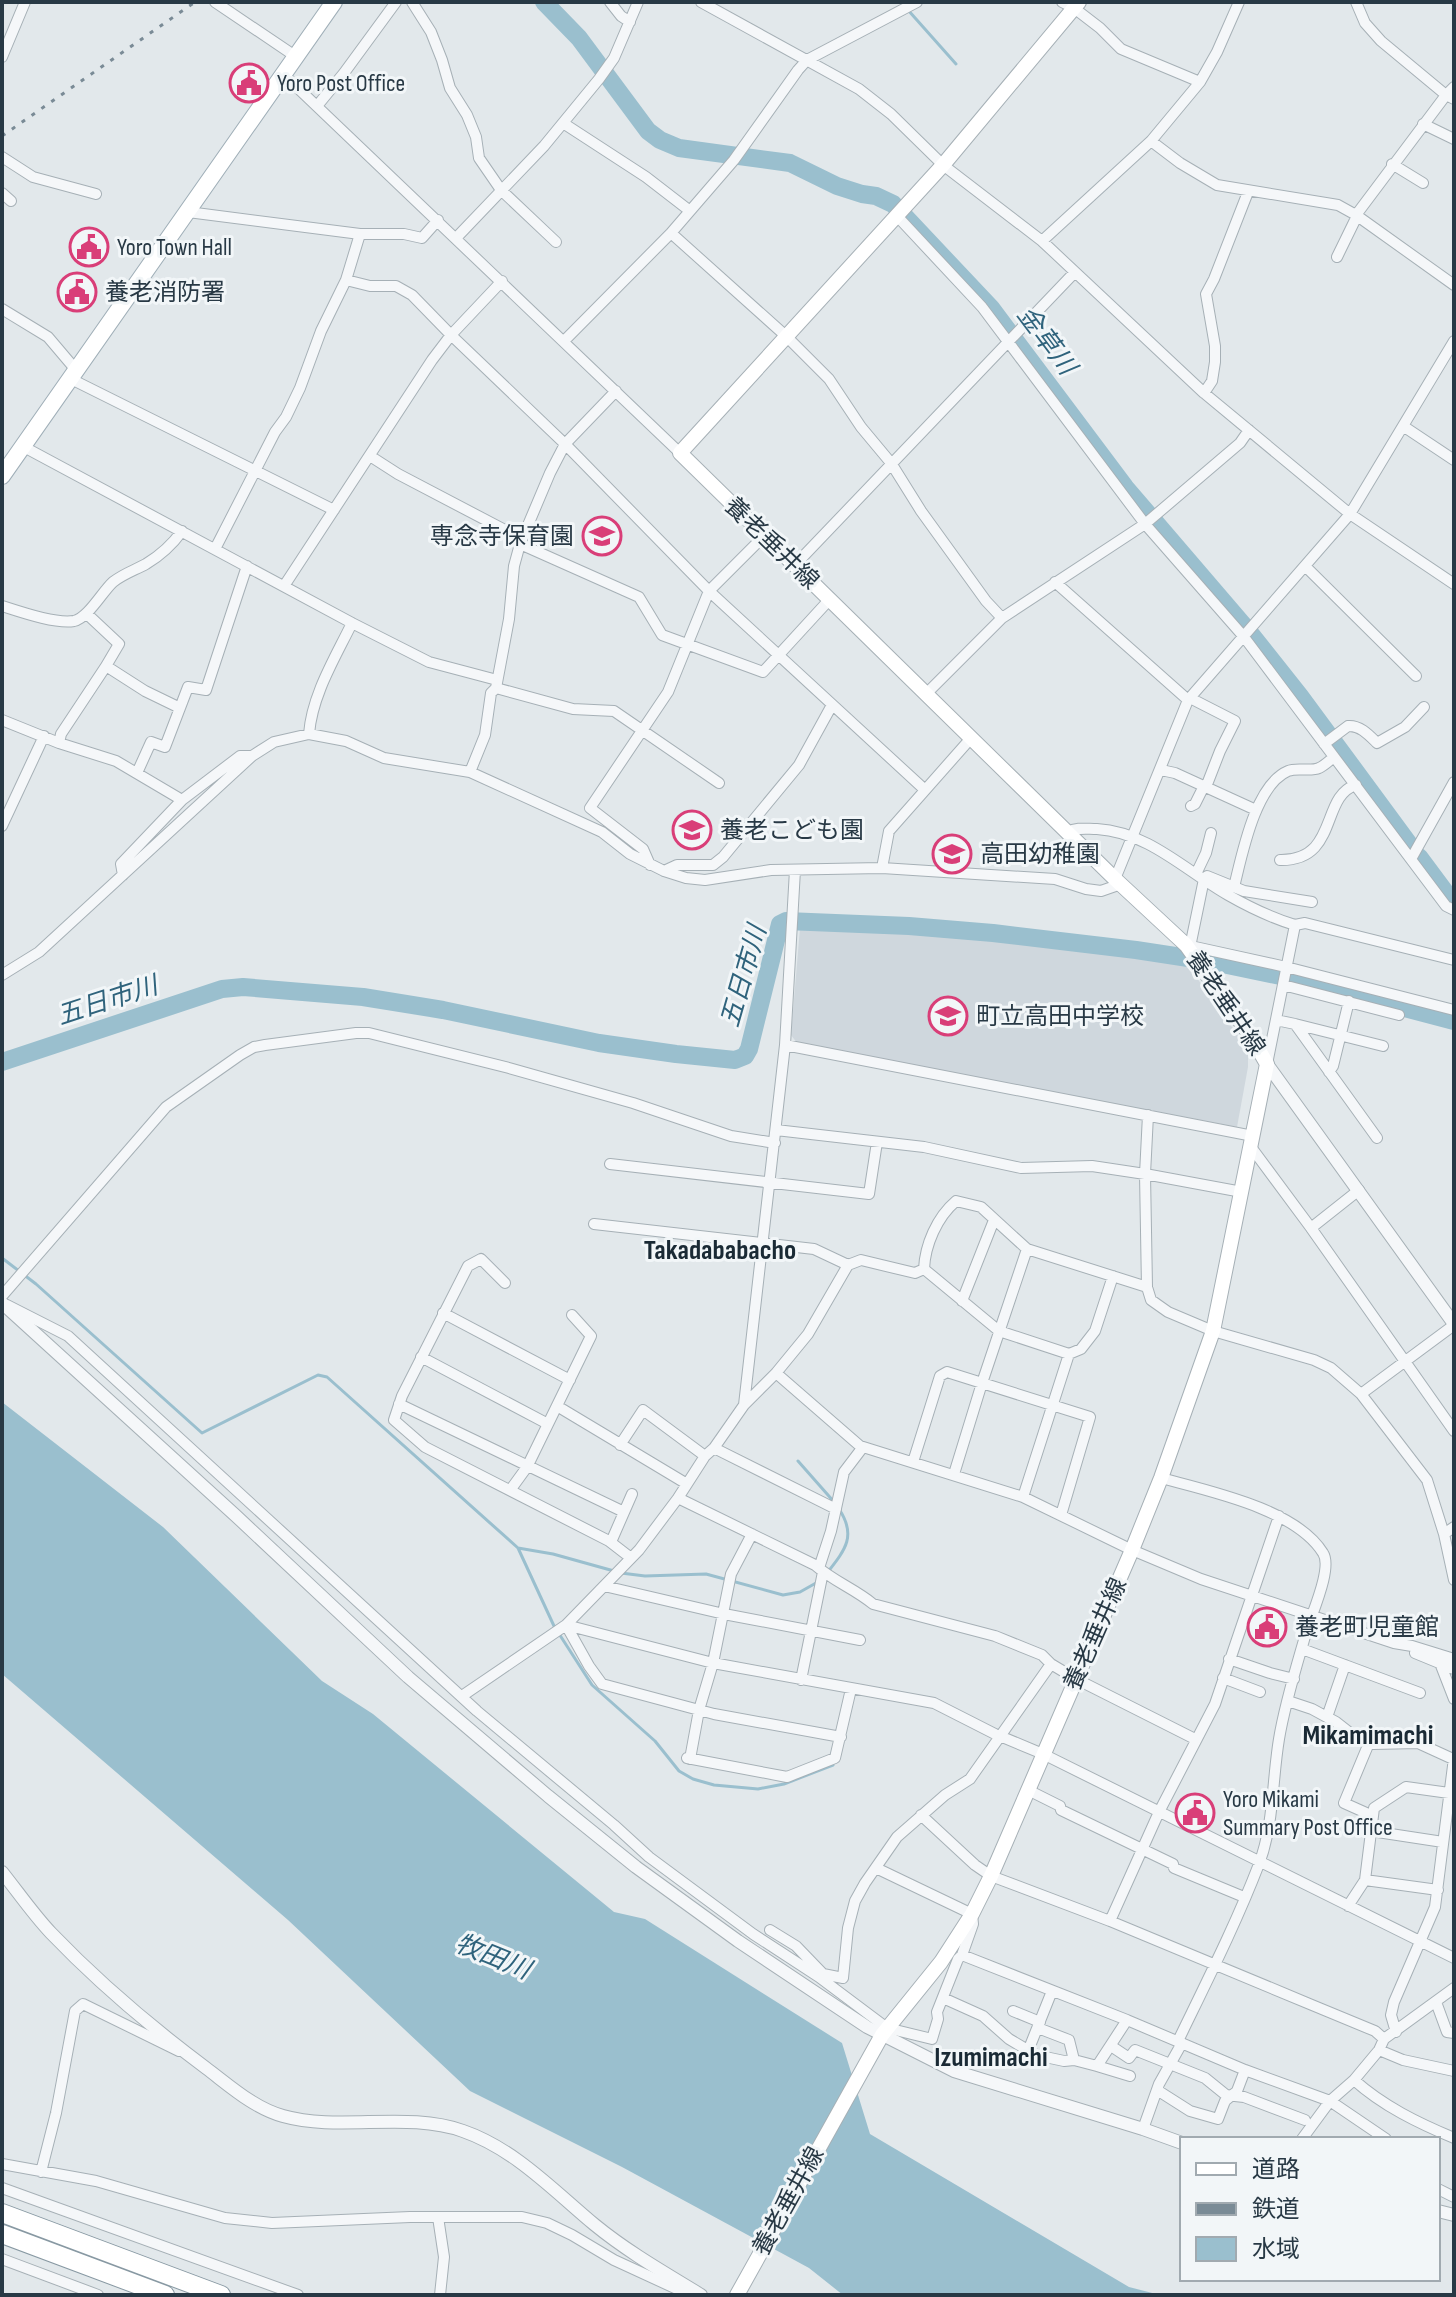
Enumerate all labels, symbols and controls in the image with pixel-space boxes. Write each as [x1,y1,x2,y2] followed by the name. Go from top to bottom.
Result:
[228,62,270,104] public building icon: Yoro Post Office
[277,69,405,98] place label: Yoro Post Office
[68,226,110,268] public building icon: Yoro Town Hall
[117,233,232,262] place label: Yoro Town Hall
[56,271,98,313] public building icon: 養老消防署
[105,278,225,307] place label: 養老消防署
[1010,300,1083,384] water label: 金草川
[718,491,825,595] street label: 養老垂井線
[581,515,623,557] school or university icon: 専念寺保育園
[430,522,574,551] place label: 専念寺保育園
[671,809,713,851] school or university icon: 養老こども園
[720,816,864,845] place label: 養老こども園
[931,833,973,875] school or university icon: 高田幼稚園
[980,840,1100,869] place label: 高田幼稚園
[715,919,774,1031] water label: 五日市川
[1180,945,1271,1061] street label: 養老垂井線
[53,970,165,1032] water label: 五日市川
[927,995,969,1037] school or university icon: 町立高田中学校
[976,1002,1144,1031] place label: 町立高田中学校
[644,1234,796,1267] district label: Takadababacho
[1058,1573,1133,1695] street label: 養老垂井線
[1246,1606,1288,1648] public building icon: 養老町児童館
[1295,1613,1439,1642] place label: 養老町児童館
[1303,1719,1433,1752] district label: Mikamimachi
[1223,1785,1393,1842] place label: Yoro Mikami Summary Post Office
[1174,1792,1216,1834] public building icon: Yoro Mikami Summary Post Office
[450,1928,537,1987] water label: 牧田川
[934,2041,1048,2074] district label: Izumimachi
[1180,2137,1440,2281] legend
[747,2142,830,2261] street label: 養老垂井線
[1252,2155,1300,2184] text: 道路
[1252,2195,1300,2224] text: 鉄道
[1252,2235,1300,2264] text: 水域

